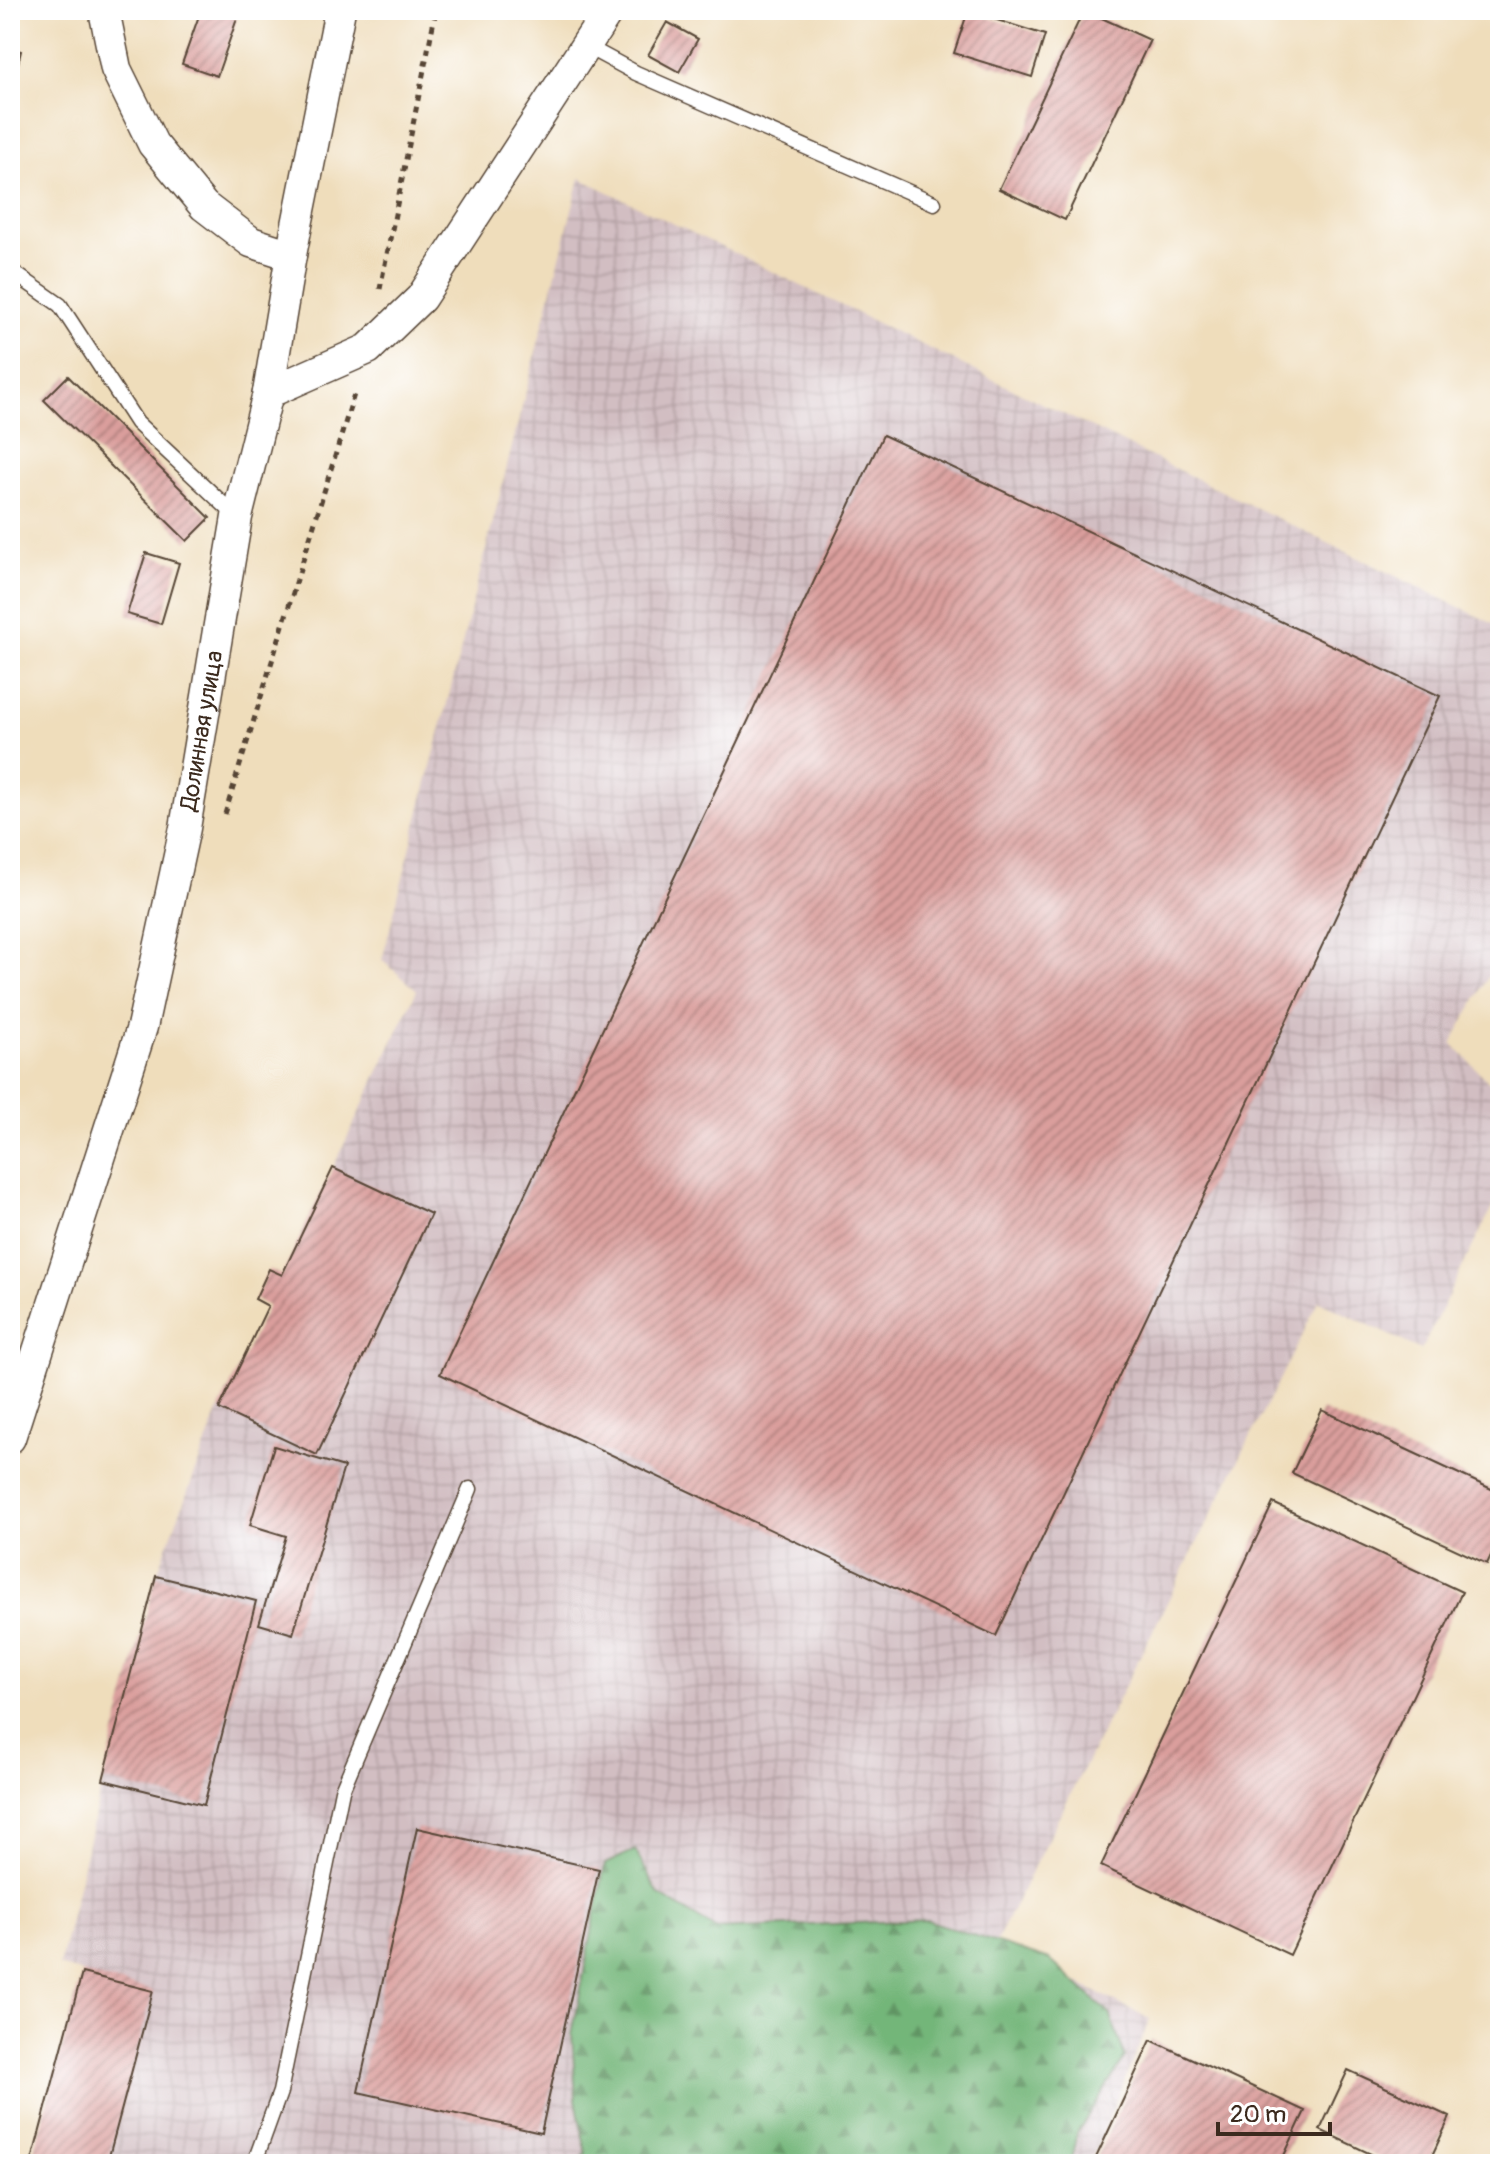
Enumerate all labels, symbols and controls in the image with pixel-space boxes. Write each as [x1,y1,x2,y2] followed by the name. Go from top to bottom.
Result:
[174,648,229,814] street label: Долинная улица
[1218,2086,1330,2136] scale bar
[1230,2100,1286,2129] text: 20 m

